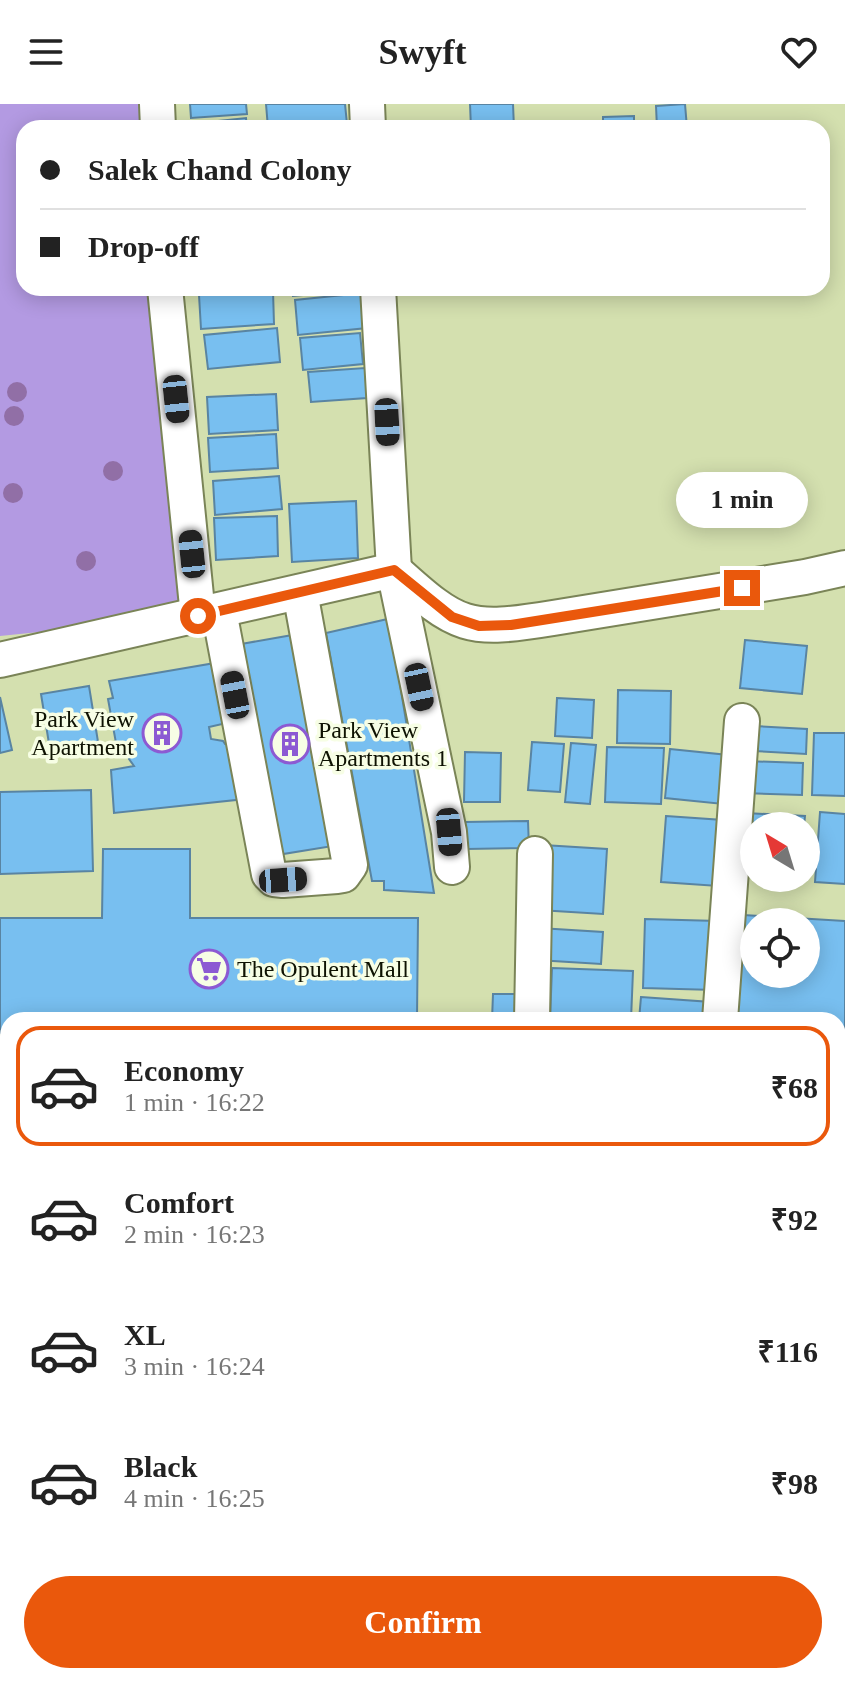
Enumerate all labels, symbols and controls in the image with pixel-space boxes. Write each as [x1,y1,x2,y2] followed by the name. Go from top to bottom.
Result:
[24,30,68,74] icon: menu
[777,30,821,74] icon: heart
[379,32,467,72] text: Swyft
[88,153,351,186] text: Salek Chand Colony
[88,230,199,263] text: Drop-off
[162,374,190,424] car
[374,397,400,447] car
[676,472,808,528] callout: 1 min
[711,485,773,514] text: 1 min
[178,529,206,579] car
[724,570,760,606] route end
[180,598,216,634] route start
[402,661,436,713] car
[219,669,251,721] car
[31,706,135,760] place label: Park View Apartment
[141,712,183,754] building icon: Park View Apartment
[318,717,448,771] place label: Park View Apartments 1
[269,723,311,765] building icon: Park View Apartments 1
[435,807,463,857] car
[740,812,820,892] north arrow
[740,812,820,988] map controls
[258,866,308,894] car
[740,908,820,988] button: locate
[188,948,230,990] supermarket icon: The Opulent Mall
[237,956,409,982] place label: The Opulent Mall
[28,1050,100,1122] icon: car
[124,1054,244,1087] text: Economy
[771,1071,818,1104] text: ₹68
[124,1088,265,1117] text: 1 min · 16:22
[28,1182,100,1254] icon: car
[124,1186,234,1219] text: Comfort
[771,1203,818,1236] text: ₹92
[124,1220,265,1249] text: 2 min · 16:23
[28,1314,100,1386] icon: car
[124,1318,166,1351] text: XL
[757,1335,818,1368] text: ₹116
[124,1352,265,1381] text: 3 min · 16:24
[28,1446,100,1518] icon: car
[124,1450,197,1483] text: Black
[771,1467,818,1500] text: ₹98
[124,1484,265,1513] text: 4 min · 16:25
[24,1576,822,1668] button: Confirm

